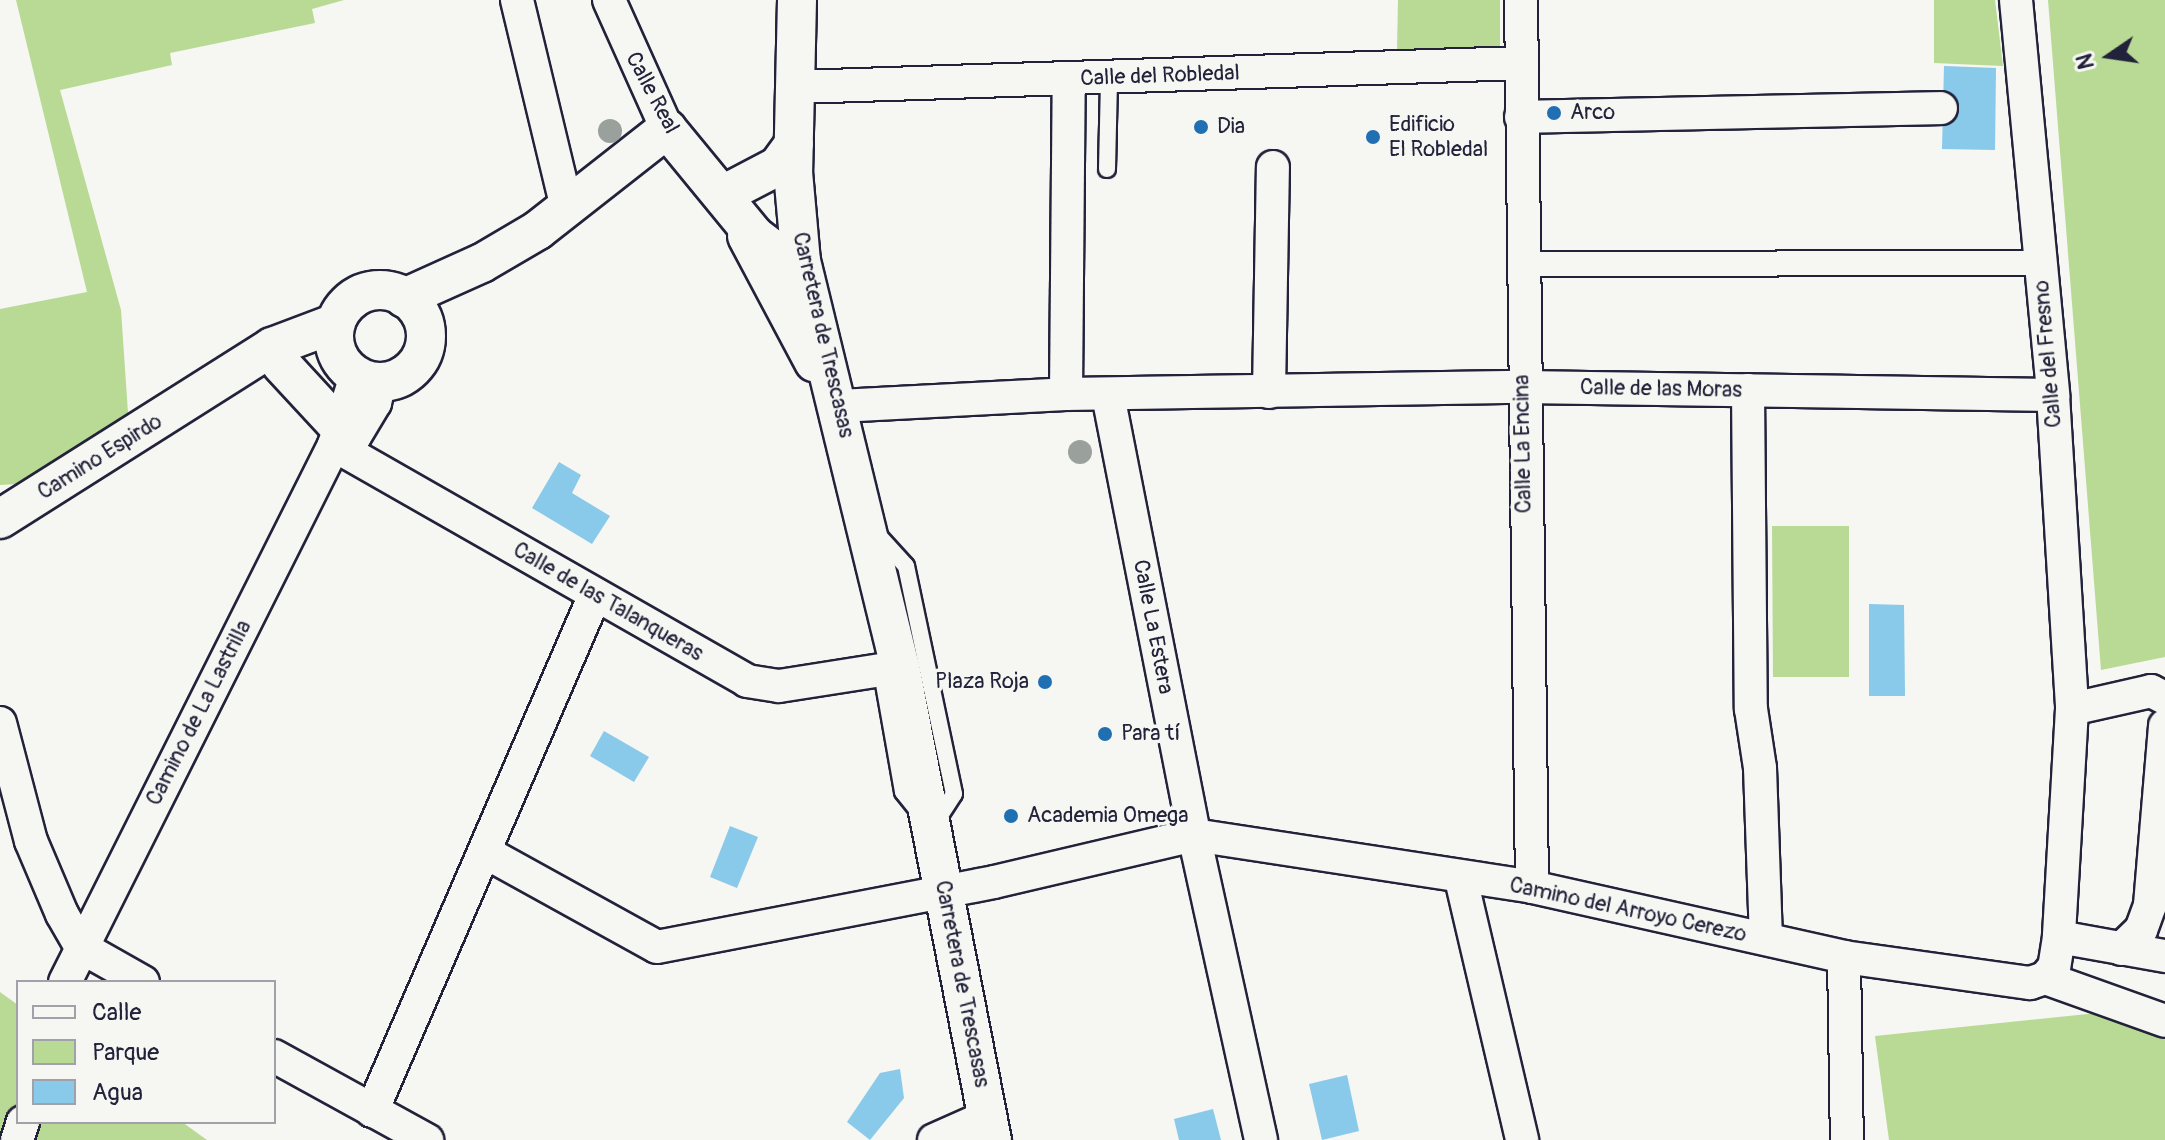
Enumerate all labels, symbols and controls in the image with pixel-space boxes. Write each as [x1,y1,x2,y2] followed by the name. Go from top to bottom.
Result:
[2069,16,2149,96] north arrow
[619,48,685,138] street label: Calle Real
[2070,51,2101,72] text: N
[1080,60,1240,92] street label: Calle del Robledal
[1570,100,1615,126] place label: Arco
[1545,104,1563,122] marker: Arco
[1389,111,1488,162] place label: Edificio El Robledal
[1217,114,1245,140] place label: Dia
[1192,118,1210,136] marker: Dia
[1364,128,1382,146] marker: Edificio El Robledal
[787,230,859,440] street label: Carretera de Trescasas
[2028,279,2068,429] street label: Calle del Fresno
[1509,374,1537,514] street label: Calle La Encina
[1580,374,1742,404] street label: Calle de las Moras
[33,408,167,506] street label: Camino Espirdo
[508,537,708,667] street label: Calle de las Talanqueras
[1127,558,1179,696] street label: Calle La Estera
[141,616,257,810] street label: Camino de La Lastrilla
[935,669,1029,695] place label: Plaza Roja
[1036,673,1054,691] marker: Plaza Roja
[1121,721,1180,747] place label: Para tí
[1096,725,1114,743] marker: Para tí
[1027,803,1188,829] place label: Academia Omega
[1002,807,1020,825] marker: Academia Omega
[1507,872,1749,948] street label: Camino del Arroyo Cerezo
[929,878,995,1090] street label: Carretera de Trescasas
[16,980,276,1124] legend
[92,998,141,1027] text: Calle
[92,1038,159,1067] text: Parque
[92,1078,143,1107] text: Agua

